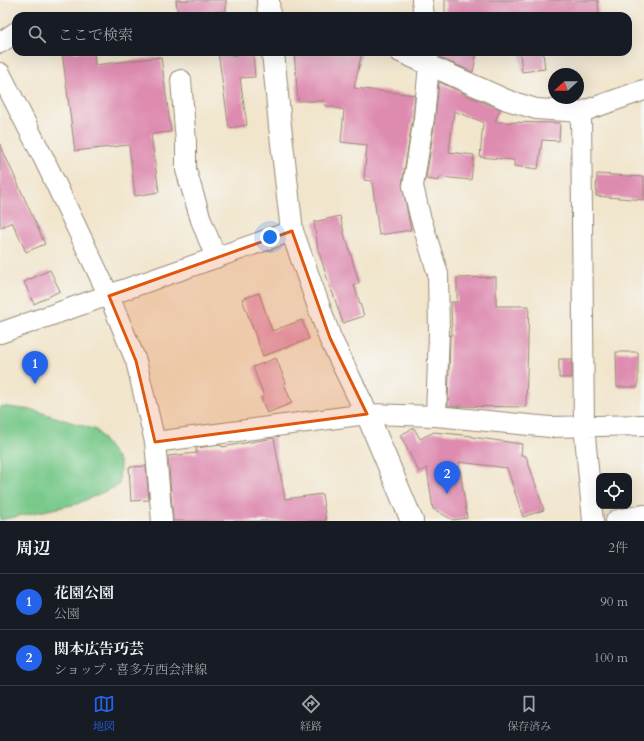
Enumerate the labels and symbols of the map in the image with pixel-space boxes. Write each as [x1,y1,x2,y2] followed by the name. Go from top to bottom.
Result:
[548,68,584,104] north arrow
[260,227,280,247] your location
[22,351,48,384] pin: 1
[434,461,460,494] pin: 2

